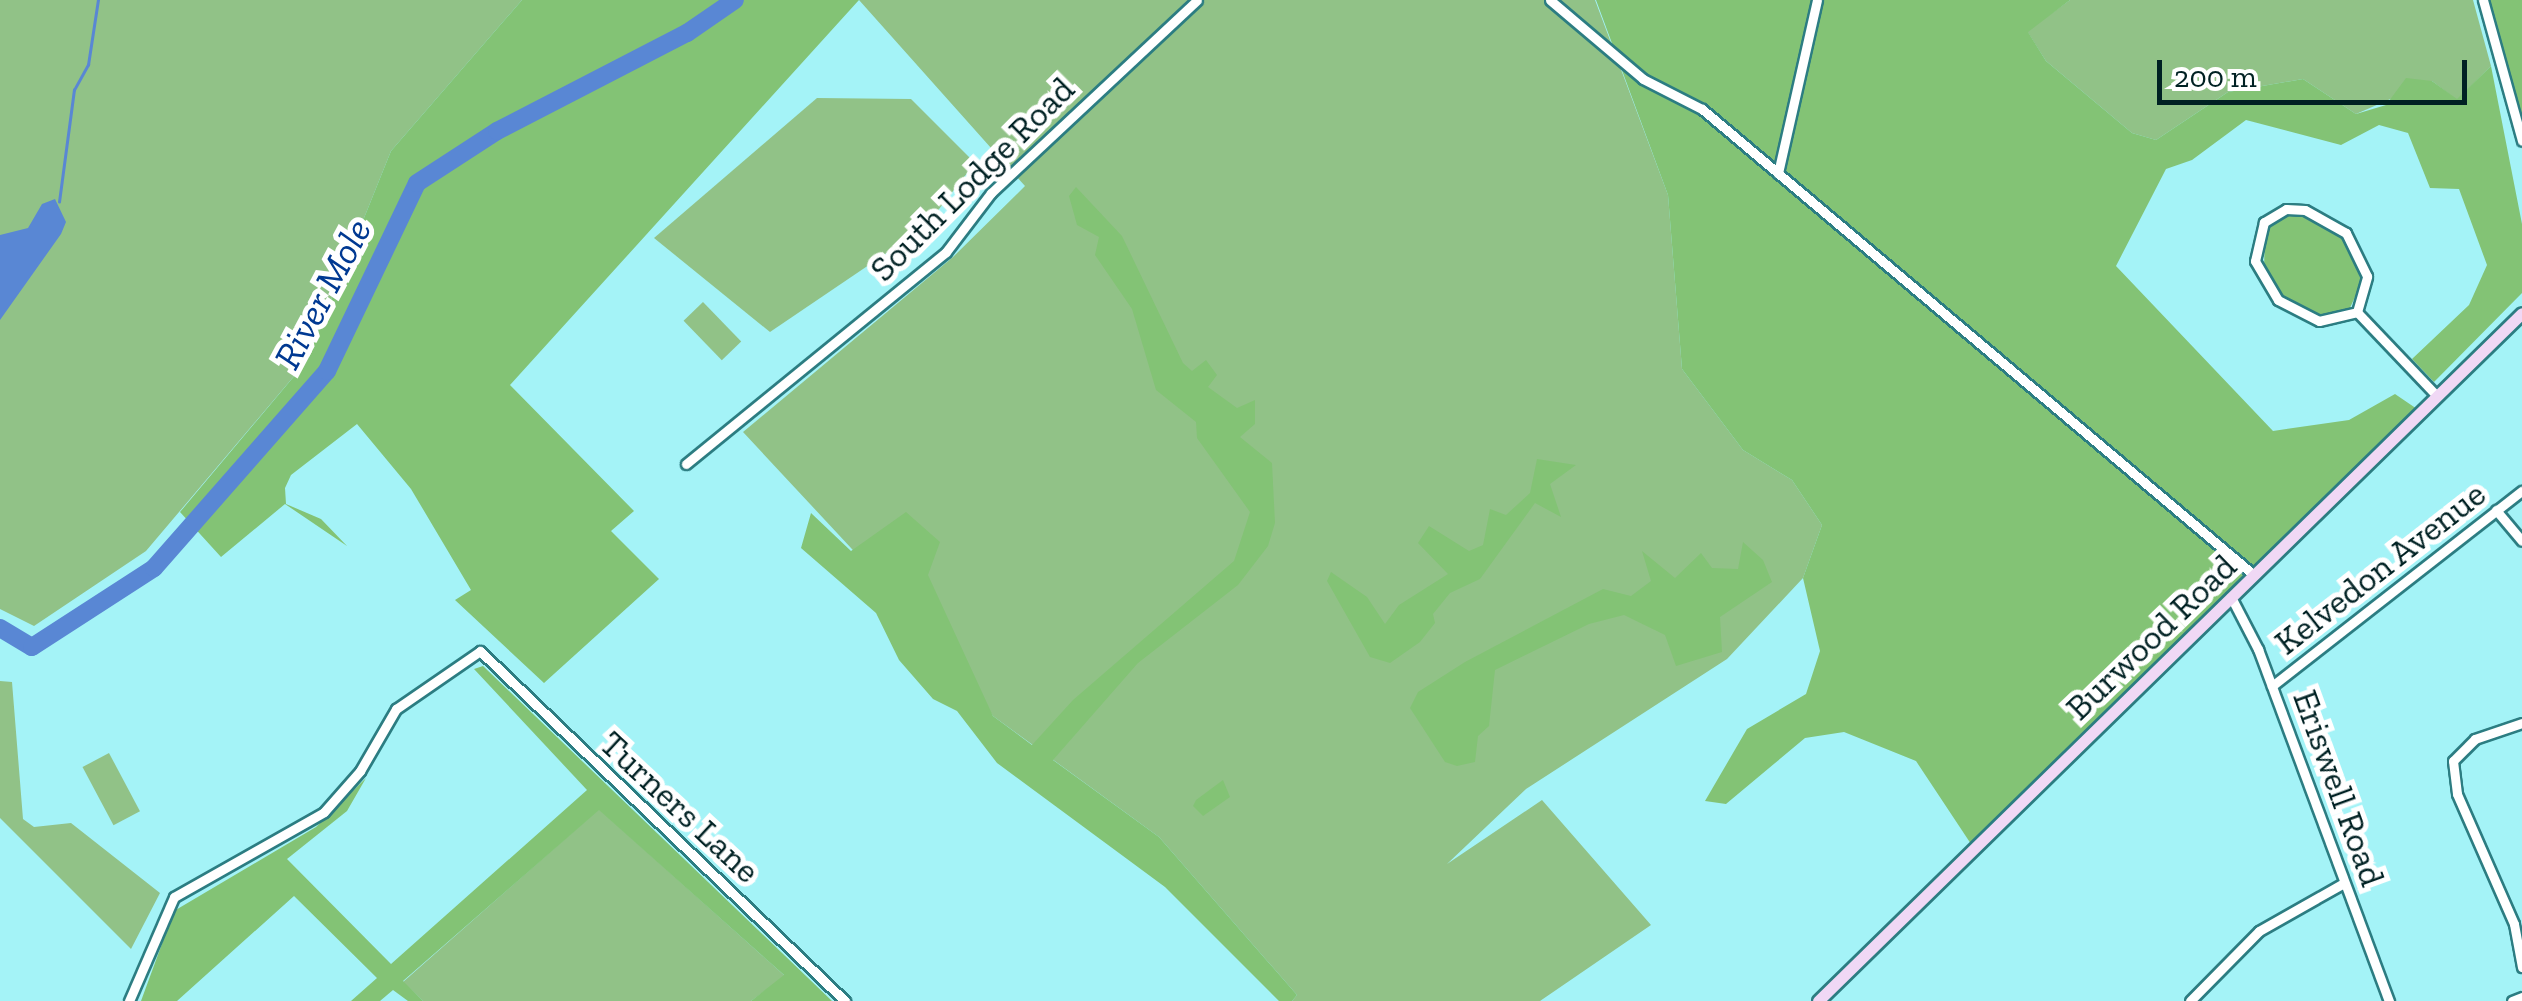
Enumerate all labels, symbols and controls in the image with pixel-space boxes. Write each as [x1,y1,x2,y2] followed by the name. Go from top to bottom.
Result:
[2162,40,2472,102] scale bar
[2174,59,2257,95] text: 200 m
[861,68,1083,290] street label: South Lodge Road
[264,211,382,377] water label: River Mole
[2266,472,2494,664] street label: Kelvedon Avenue
[2057,545,2245,729] street label: Burwood Road
[2284,684,2394,892] street label: Eriswell Road
[591,722,769,892] street label: Turners Lane

